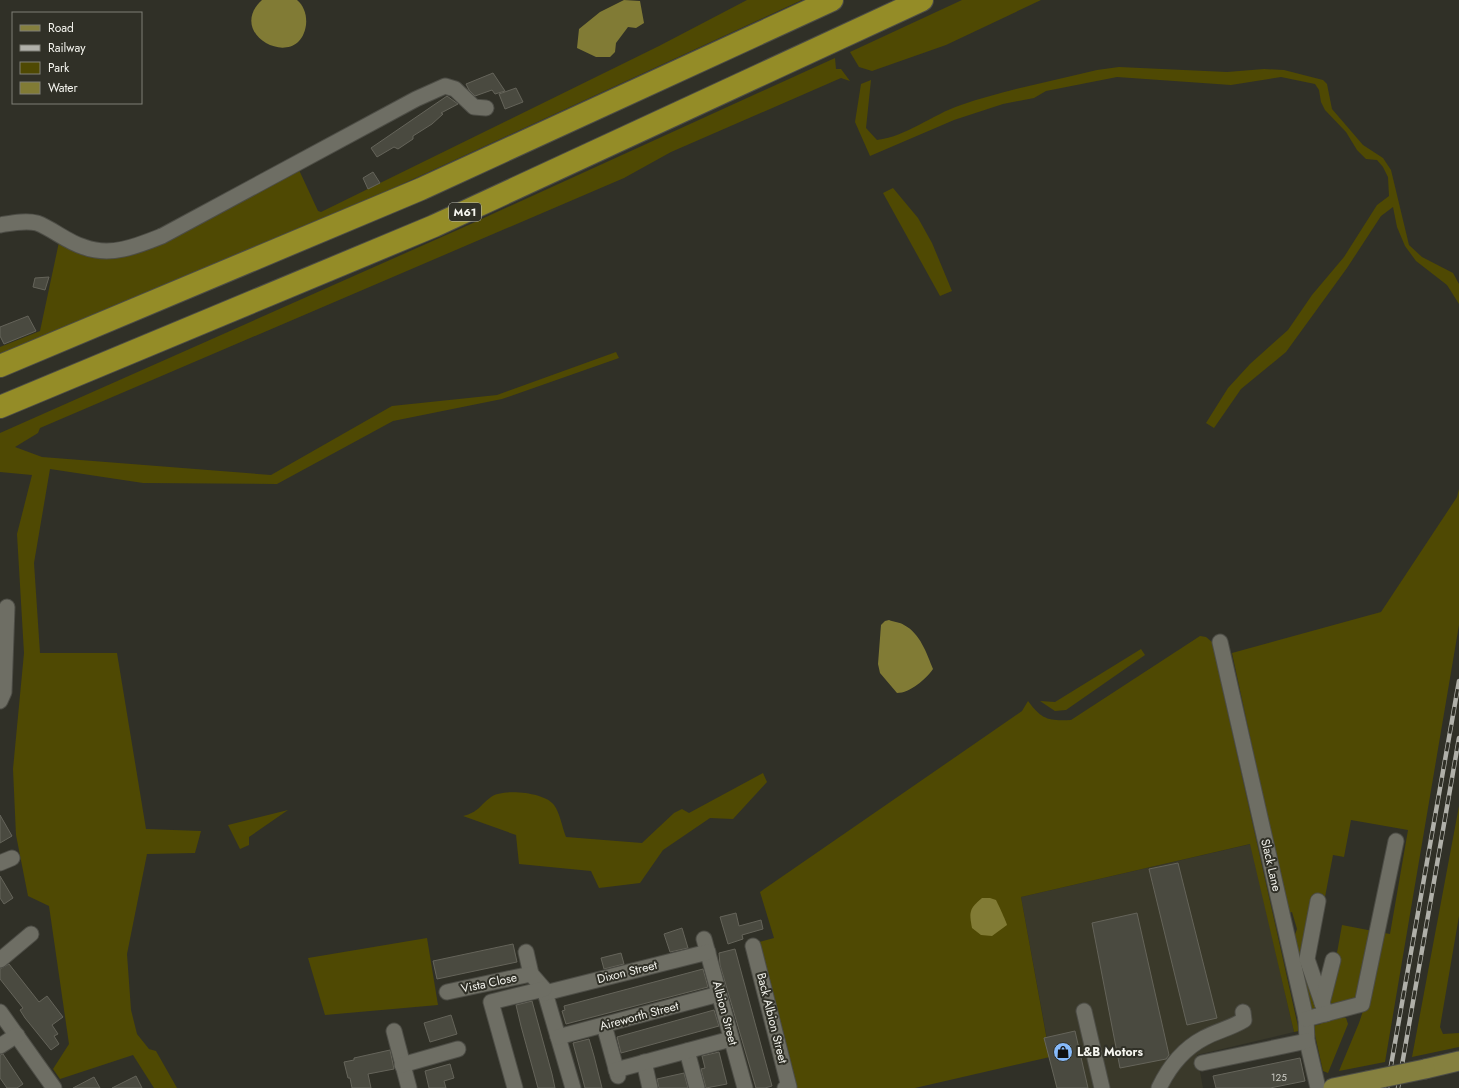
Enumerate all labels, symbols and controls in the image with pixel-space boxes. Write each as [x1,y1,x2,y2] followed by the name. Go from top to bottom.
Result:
[12,12,142,104] legend
[48,19,74,37] text: Road
[48,39,86,57] text: Railway
[48,59,70,77] text: Park
[48,79,79,97] text: Water
[449,203,481,221] road number: M61
[1256,837,1286,893] street label: Slack Lane
[595,956,659,988] street label: Dixon Street
[459,968,519,998] street label: Vista Close
[752,971,792,1065] street label: Back Albion Street
[708,979,742,1047] street label: Albion Street
[598,997,681,1035] street label: Aireworth Street
[1052,1041,1074,1063] shop icon: L&B Motors
[1077,1043,1144,1061] place label: L&B Motors
[1271,1070,1287,1085] house number: 125

